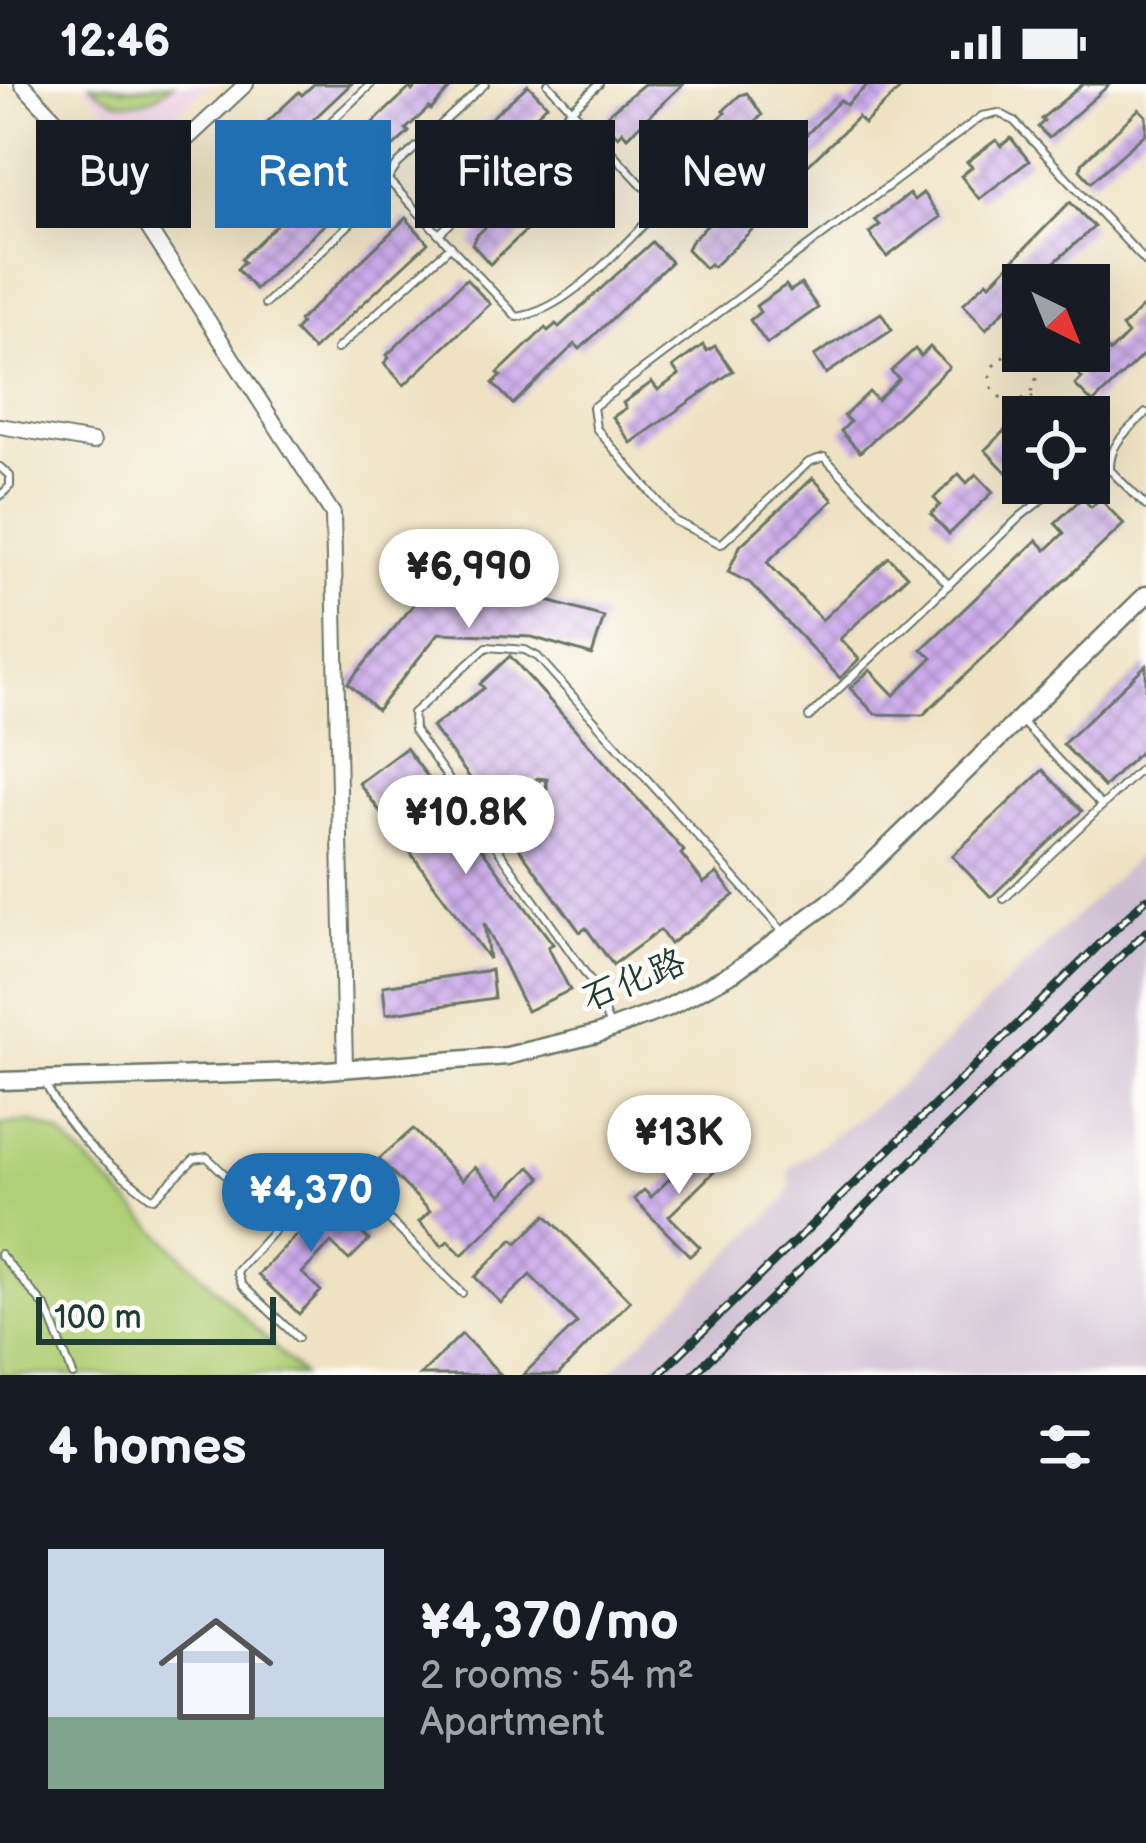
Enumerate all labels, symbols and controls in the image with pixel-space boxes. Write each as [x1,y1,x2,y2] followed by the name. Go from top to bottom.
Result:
[60,15,170,70] text: 12:46
[36,120,191,228] chip: Buy
[215,120,391,228] chip: Rent
[415,120,615,228] chip: Filters
[639,120,808,228] chip: New
[1002,264,1110,372] north arrow
[1002,264,1110,504] map controls
[1002,396,1110,504] button: locate
[371,529,567,631] pin: ¥6,990
[406,544,532,591] text: ¥6,990
[368,775,564,877] pin: ¥10.8K
[404,790,528,837] text: ¥10.8K
[576,941,692,1021] street label: 石化路
[608,1095,750,1197] pin: ¥13K
[634,1110,724,1157] text: ¥13K
[213,1153,409,1255] pin: ¥4,370
[249,1168,373,1215] text: ¥4,370
[36,1291,276,1344] scale bar
[54,1298,142,1338] text: 100 m
[1032,1414,1098,1480] icon: filters
[48,1417,247,1478] text: 4 homes
[420,1592,679,1653] text: ¥4,370/mo
[144,1597,288,1741] icon: home
[420,1653,694,1700] text: 2 rooms · 54 m²
[420,1700,604,1747] text: Apartment

